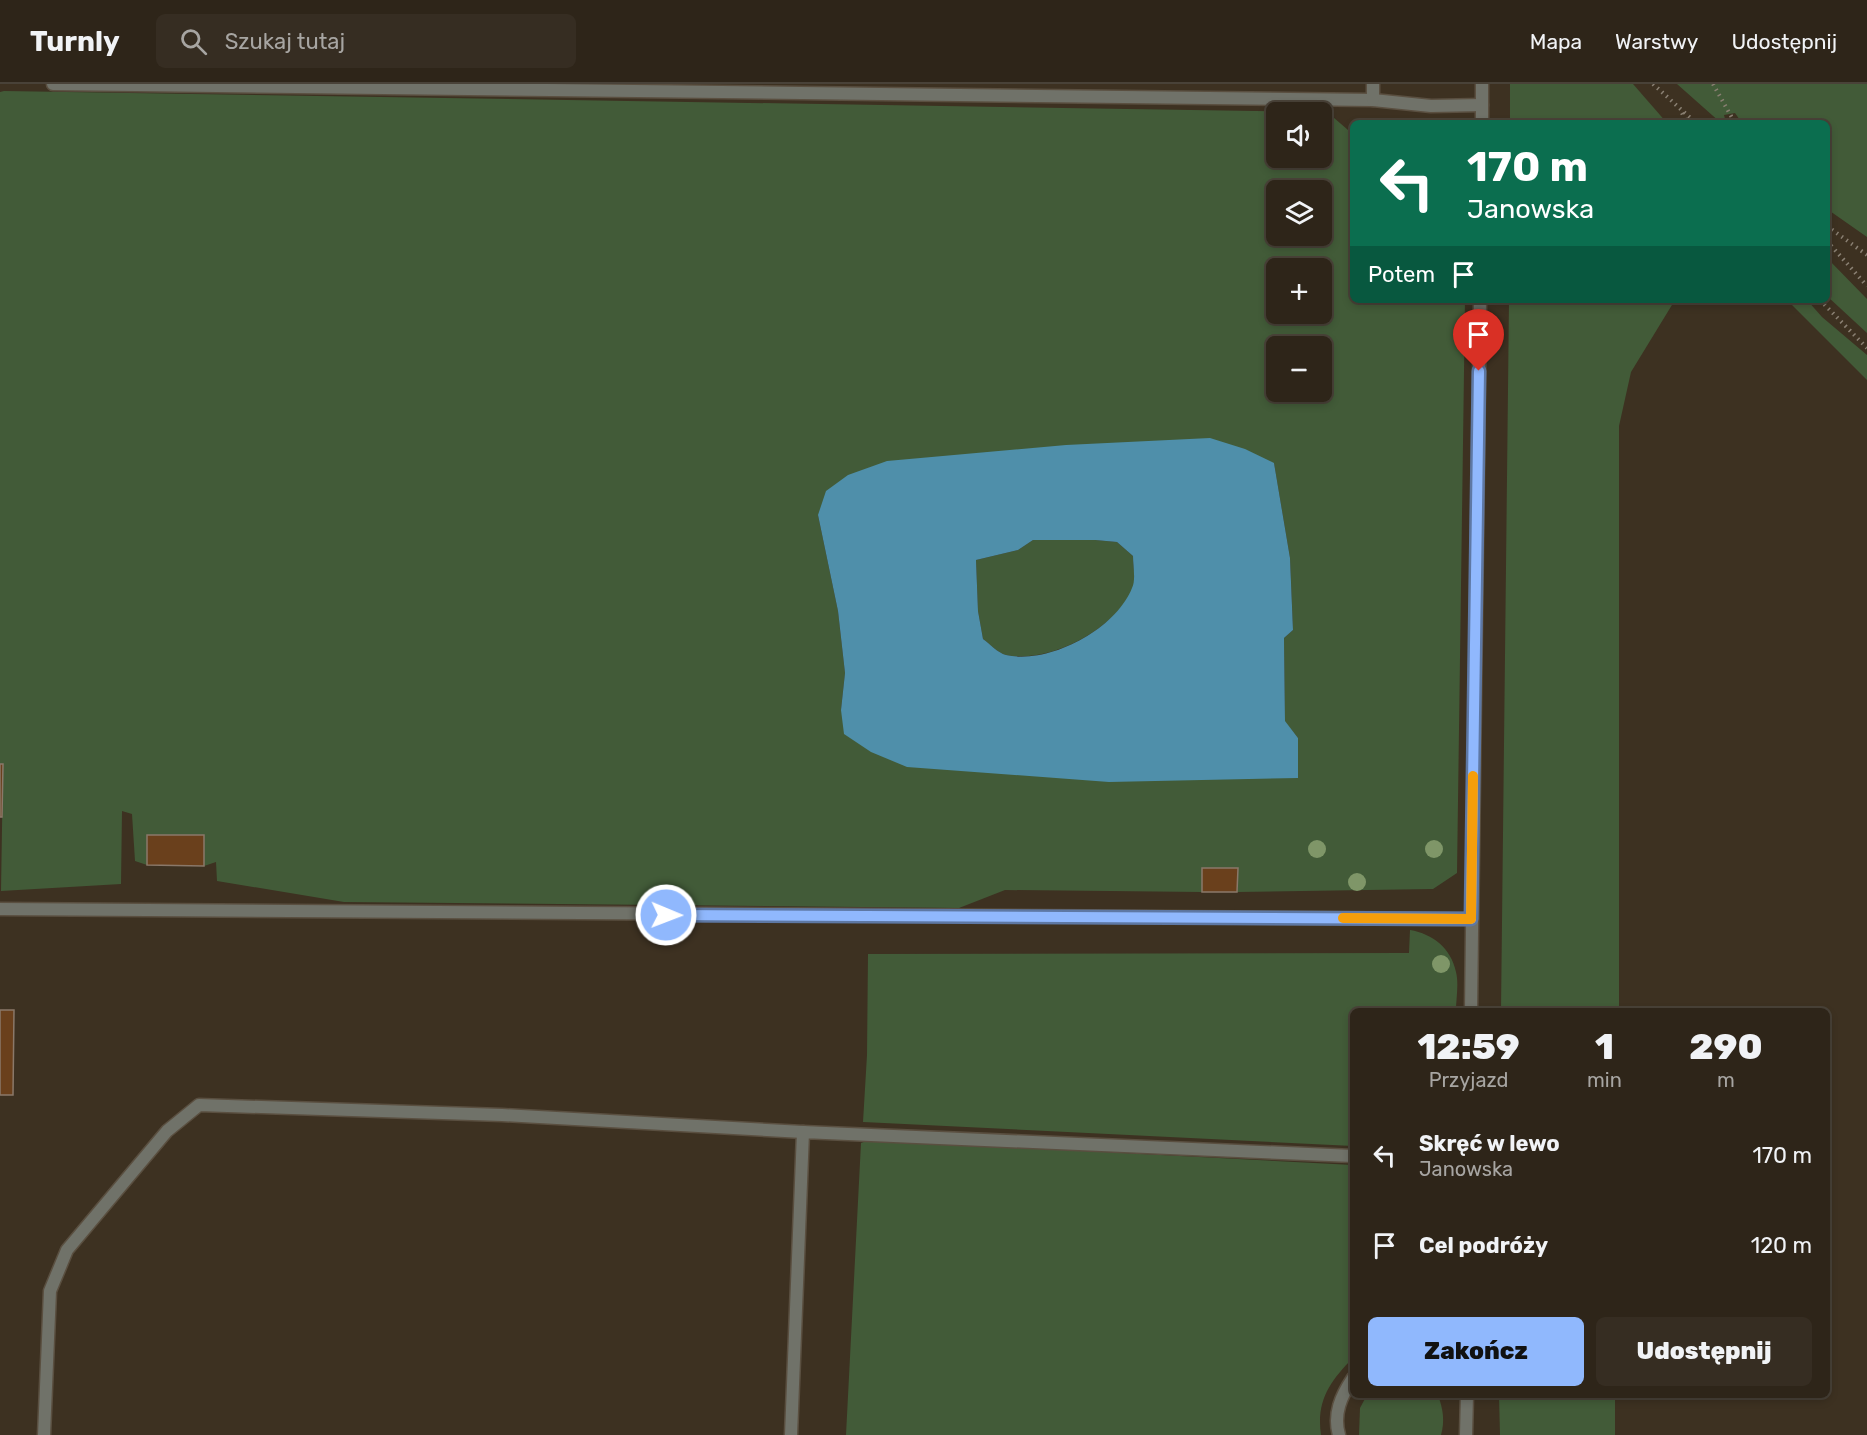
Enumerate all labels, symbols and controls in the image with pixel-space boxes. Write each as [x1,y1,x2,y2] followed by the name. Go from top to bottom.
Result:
[156,14,576,68] search box
[30,25,120,58] text: Turnly
[177,25,210,58] icon: search
[225,28,345,55] text: Szukaj tutaj
[1530,29,1582,54] text: Mapa
[1615,29,1698,54] text: Warstwy
[1731,29,1837,54] text: Udostępnij
[1266,102,1332,402] map controls
[1266,102,1332,168] button: sound
[1467,142,1588,192] text: 170 m
[1368,144,1446,222] icon: left
[1266,180,1332,246] button: layers
[1467,193,1594,225] text: Janowska
[1266,258,1332,324] button: +
[1447,258,1480,291] icon: arrive
[1368,261,1435,288] text: Potem
[1453,309,1504,371] pin
[1462,318,1495,351] icon: arrive
[1266,336,1332,402] button: −
[634,883,698,947] position arrow
[1417,1025,1520,1068] text: 12:59
[1595,1025,1614,1068] text: 1
[1689,1025,1763,1068] text: 290
[1429,1068,1508,1092] text: Przyjazd
[1587,1068,1622,1092] text: min
[1717,1068,1735,1092] text: m
[1419,1130,1560,1157] text: Skręć w lewo
[1368,1139,1401,1172] icon: left
[1752,1142,1812,1169] text: 170 m
[1419,1157,1513,1181] text: Janowska
[1368,1229,1401,1262] icon: arrive
[1419,1232,1548,1259] text: Cel podróży
[1751,1232,1812,1259] text: 120 m
[1368,1317,1584,1386] button: Zakończ
[1596,1317,1812,1386] button: Udostępnij

